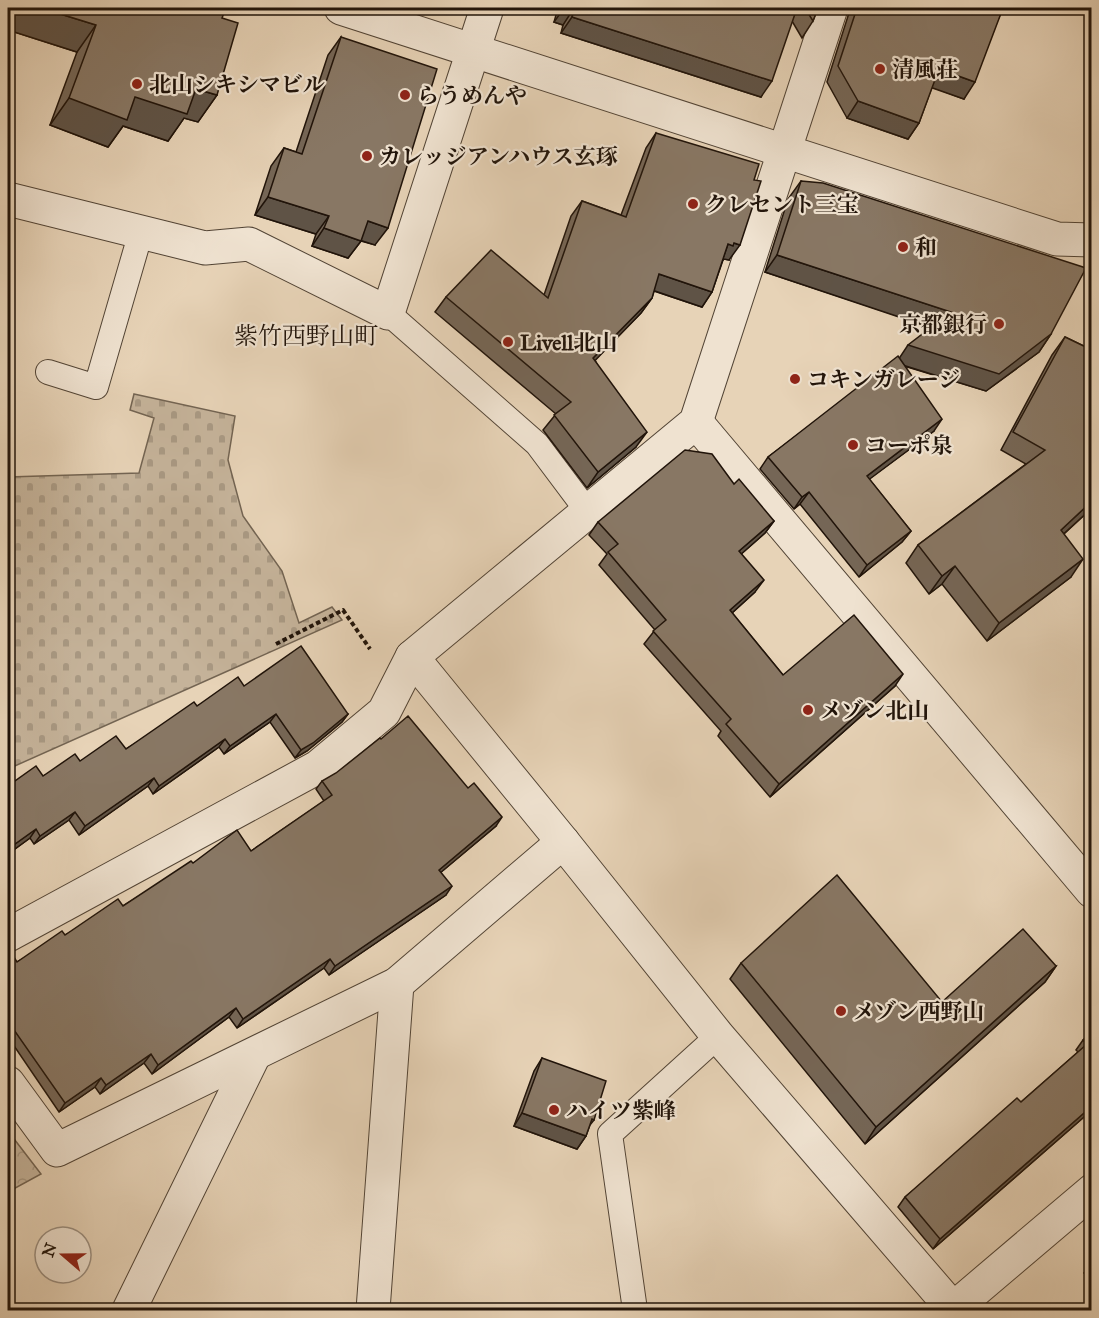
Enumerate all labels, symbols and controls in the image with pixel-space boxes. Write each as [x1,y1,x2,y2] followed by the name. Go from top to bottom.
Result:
[892,56,958,83] place label: 清風荘
[873,62,887,76] marker: 清風荘
[149,71,325,98] place label: 北山シキシマビル
[130,77,144,91] marker: 北山シキシマビル
[417,82,527,109] place label: らうめんや
[398,88,412,102] marker: らうめんや
[379,143,618,170] place label: カレッジアンハウス玄琢
[360,149,374,163] marker: カレッジアンハウス玄琢
[705,191,859,218] place label: クレセント三宝
[686,197,700,211] marker: クレセント三宝
[915,234,937,261] place label: 和
[896,240,910,254] marker: 和
[899,311,987,338] place label: 京都銀行
[992,317,1006,331] marker: 京都銀行
[234,321,378,351] district label: 紫竹西野山町
[520,329,617,356] place label: Livell北山
[501,335,515,349] marker: Livell北山
[807,366,960,393] place label: コキンガレージ
[788,372,802,386] marker: コキンガレージ
[865,432,953,459] place label: コーポ泉
[846,438,860,452] marker: コーポ泉
[820,697,929,724] place label: メゾン北山
[801,703,815,717] marker: メゾン北山
[853,998,984,1025] place label: メゾン西野山
[834,1004,848,1018] marker: メゾン西野山
[566,1097,676,1124] place label: ハイツ紫峰
[547,1103,561,1117] marker: ハイツ紫峰
[33,1225,93,1285] north arrow
[38,1240,61,1260] text: N

